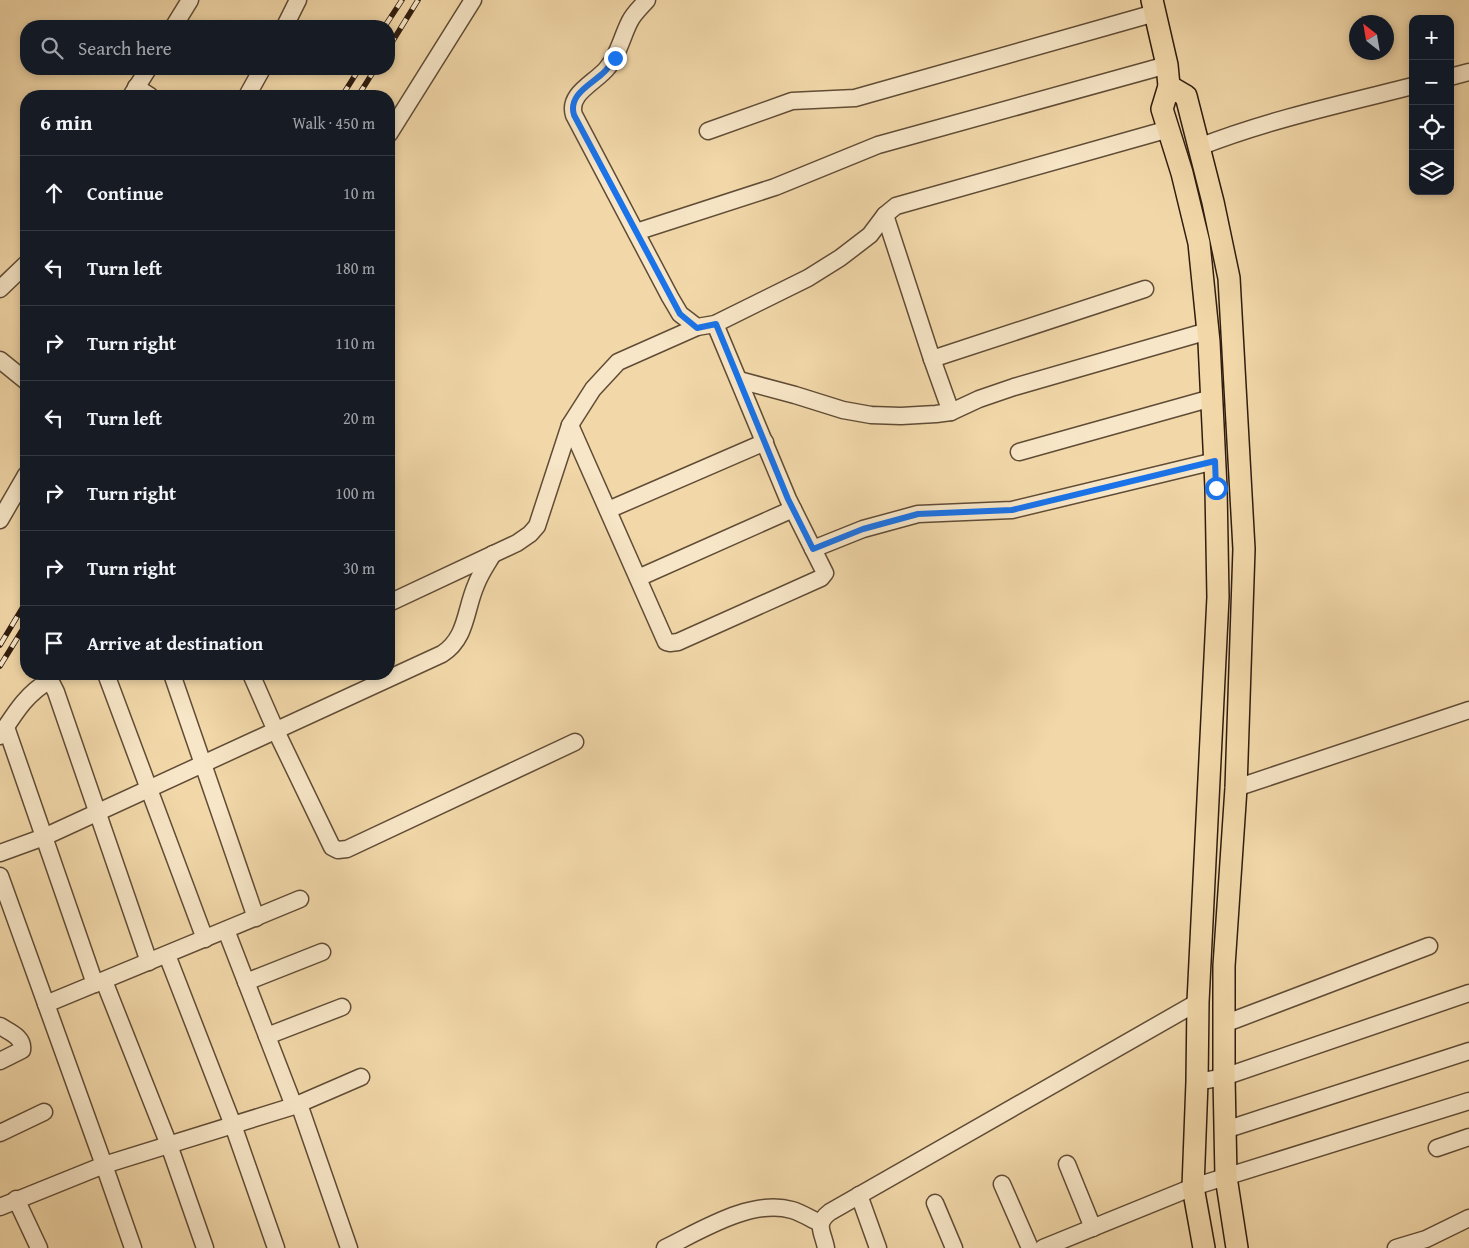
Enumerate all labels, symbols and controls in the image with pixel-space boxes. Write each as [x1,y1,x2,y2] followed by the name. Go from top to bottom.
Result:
[1349,15,1394,60] north arrow
[1409,15,1454,195] map controls
[1409,15,1454,60] button: +
[20,20,395,75] search box
[38,34,66,62] icon: search
[78,34,172,62] text: Search here
[604,47,627,70] route end
[1409,60,1454,105] button: −
[1409,105,1454,150] button: locate
[40,107,92,138] text: 6 min
[292,111,375,135] text: Walk · 450 m
[1409,150,1454,195] button: layers
[40,179,68,207] icon: ahead
[87,179,164,207] text: Continue
[343,181,375,205] text: 10 m
[40,254,68,282] icon: left
[87,254,162,282] text: Turn left
[335,256,375,280] text: 180 m
[40,329,68,357] icon: right
[87,329,176,357] text: Turn right
[335,331,375,355] text: 110 m
[40,404,68,432] icon: left
[87,404,162,432] text: Turn left
[343,406,375,430] text: 20 m
[1205,477,1228,500] route start
[40,479,68,507] icon: right
[87,479,176,507] text: Turn right
[335,481,375,505] text: 100 m
[40,554,68,582] icon: right
[87,554,176,582] text: Turn right
[343,556,375,580] text: 30 m
[40,629,68,657] icon: arrive
[87,629,263,657] text: Arrive at destination

